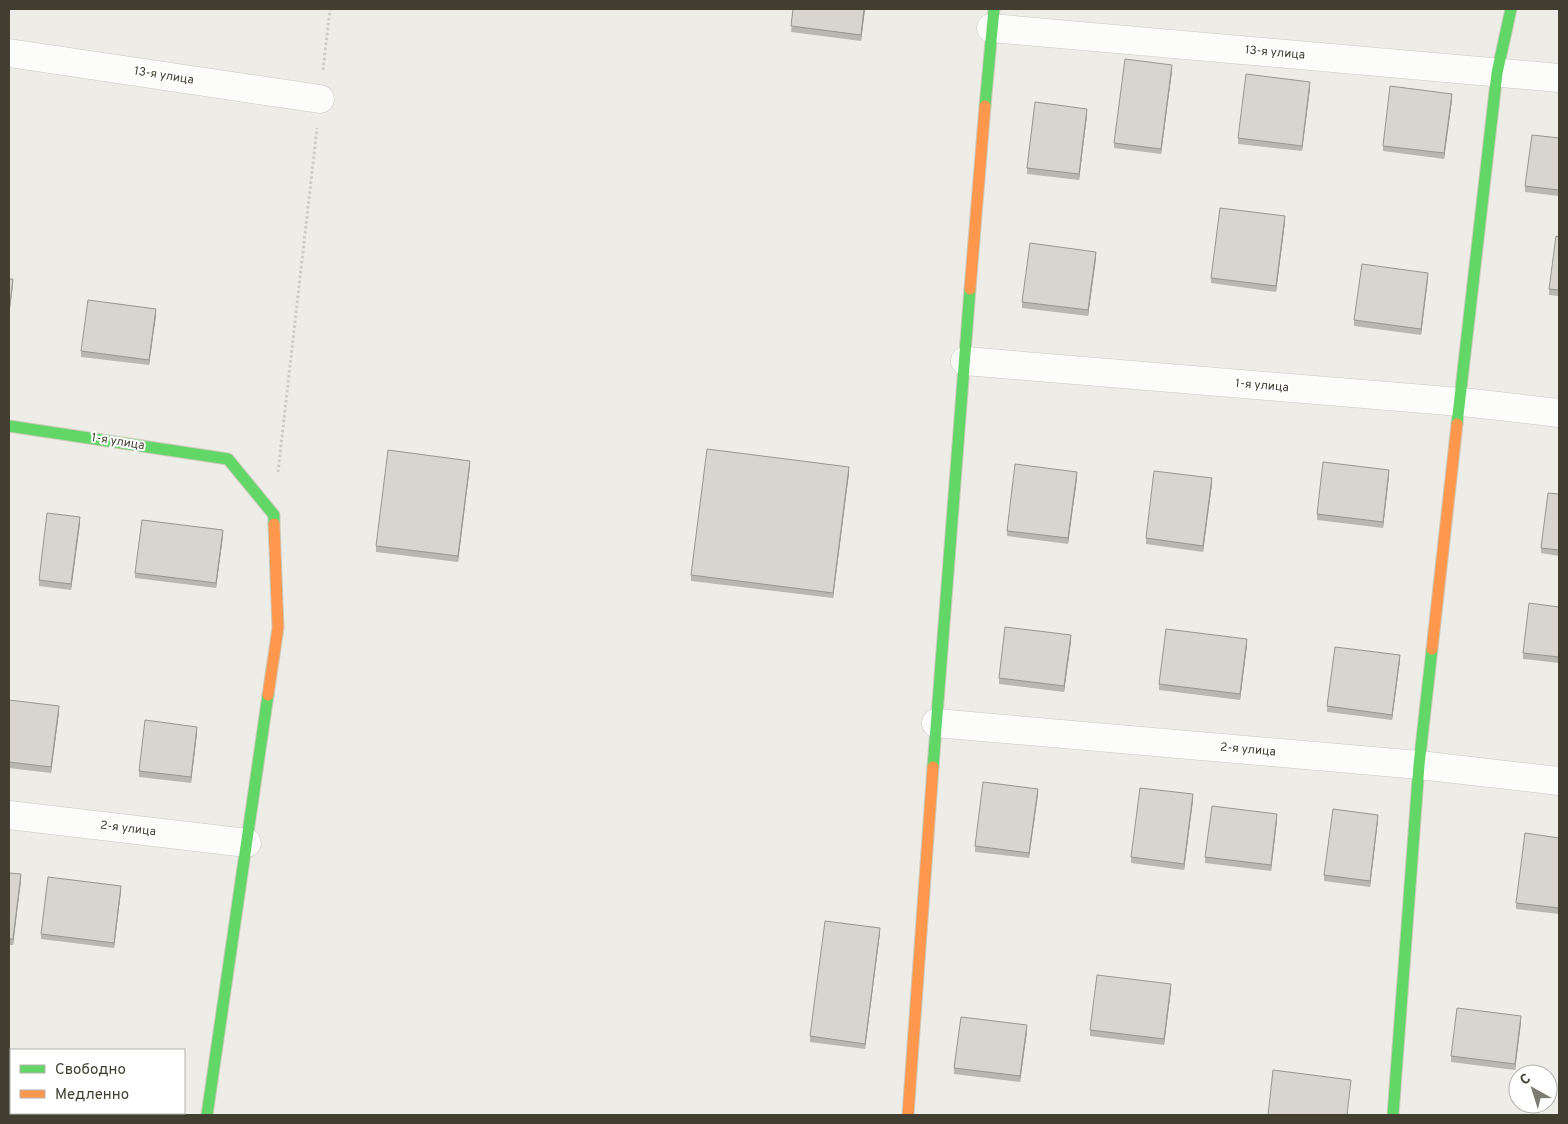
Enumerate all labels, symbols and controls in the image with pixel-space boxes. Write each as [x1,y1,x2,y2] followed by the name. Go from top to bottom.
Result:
[1244,42,1306,64] street label: 13-я улица
[133,63,195,89] street label: 13-я улица
[1235,376,1289,396] street label: 1-я улица
[90,430,146,454] street label: 1-я улица
[1219,740,1277,760] street label: 2-я улица
[99,818,157,840] street label: 2-я улица
[10,1049,185,1114] legend
[55,1061,126,1080] text: Свободно
[1508,1064,1558,1114] north arrow
[1517,1071,1535,1089] text: С
[55,1086,129,1105] text: Медленно

